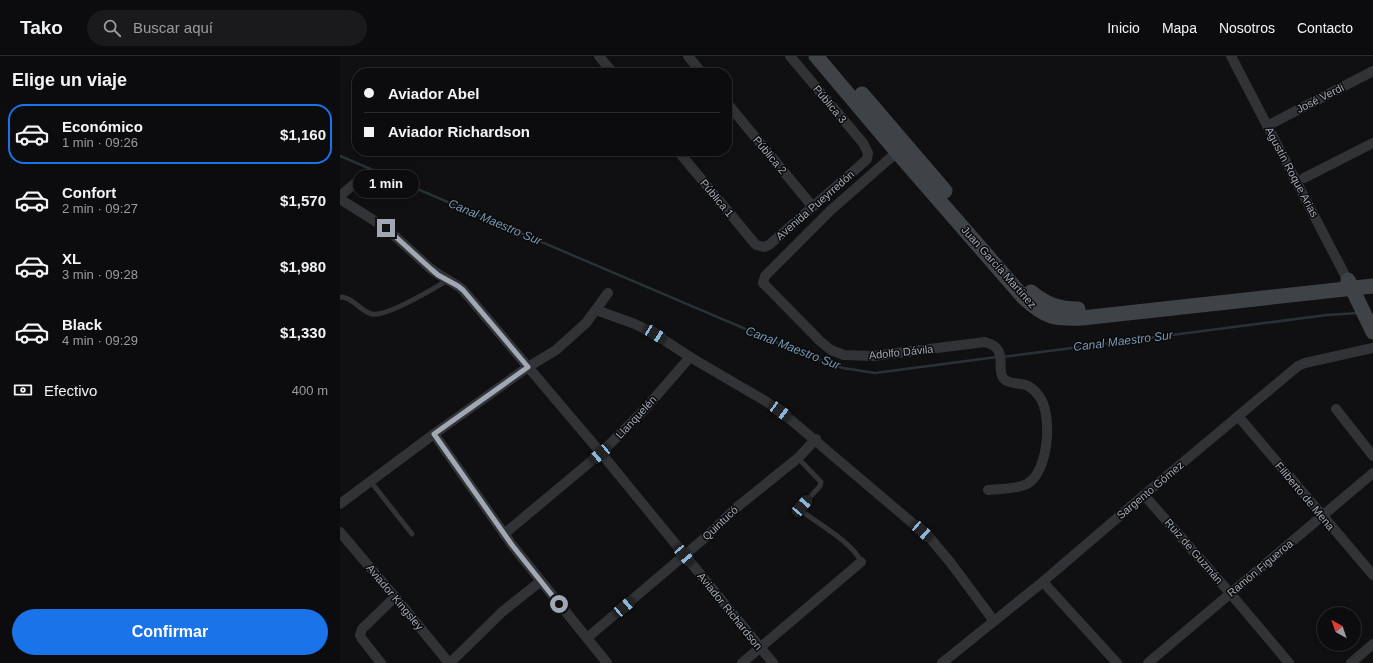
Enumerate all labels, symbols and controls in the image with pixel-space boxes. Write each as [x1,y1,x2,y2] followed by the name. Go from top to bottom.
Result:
[87,10,367,46] search box
[20,17,63,38] text: Tako
[101,17,123,39] icon: search
[133,19,213,36] text: Buscar aquí
[1107,20,1140,36] text: Inicio
[1162,20,1197,36] text: Mapa
[1219,20,1275,36] text: Nosotros
[1297,20,1353,36] text: Contacto
[12,70,127,90] text: Elige un viaje
[1294,81,1346,115] street label: José Verdi
[811,83,849,125] street label: Pública 3
[388,85,479,102] text: Aviador Abel
[14,116,50,152] icon: car
[62,118,143,135] text: Económico
[388,123,530,140] text: Aviador Richardson
[1263,125,1321,220] street label: Agustín Roque Arias
[280,126,326,143] text: $1,160
[751,134,789,176] street label: Pública 2
[62,135,138,150] text: 1 min · 09:26
[774,168,856,242] street label: Avenida Pueyrredón
[353,170,419,198] callout: 1 min
[369,176,403,191] text: 1 min
[698,177,736,219] street label: Pública 1
[14,182,50,218] icon: car
[62,184,116,201] text: Confort
[280,192,326,209] text: $1,570
[446,196,545,248] water label: Canal Maestro Sur
[62,201,138,216] text: 2 min · 09:27
[377,219,395,237] route end
[959,224,1039,310] street label: Juan García Martínez
[14,248,50,284] icon: car
[62,250,81,267] text: XL
[280,258,326,275] text: $1,980
[62,267,138,282] text: 3 min · 09:28
[14,314,50,350] icon: car
[62,316,102,333] text: Black
[642,323,668,345] car
[280,324,326,341] text: $1,330
[744,324,843,373] water label: Canal Maestro Sur
[1072,328,1174,354] water label: Canal Maestro Sur
[62,333,138,348] text: 4 min · 09:29
[868,343,935,361] street label: Adolfo Dávila
[12,379,34,401] icon: cash
[44,382,97,399] text: Efectivo
[292,383,328,398] text: 400 m
[613,393,659,441] street label: Llanquelén
[767,399,793,423] car
[587,442,613,466] car
[1114,459,1186,521] street label: Sargento Gómez
[1273,460,1337,533] street label: Filiberto de Mena
[790,493,814,519] car
[700,504,740,542] street label: Quintucó
[1163,516,1225,586] street label: Ruiz de Guzmán
[909,519,935,543] car
[1225,537,1296,599] street label: Ramón Figueroa
[672,542,696,568] car
[364,562,426,633] street label: Aviador Kingsley
[695,570,765,652] street label: Aviador Richardson
[550,595,568,613] route start
[611,595,637,619] car
[1317,607,1361,651] north arrow
[1317,607,1361,651] map controls
[12,609,328,655] button: Confirmar

